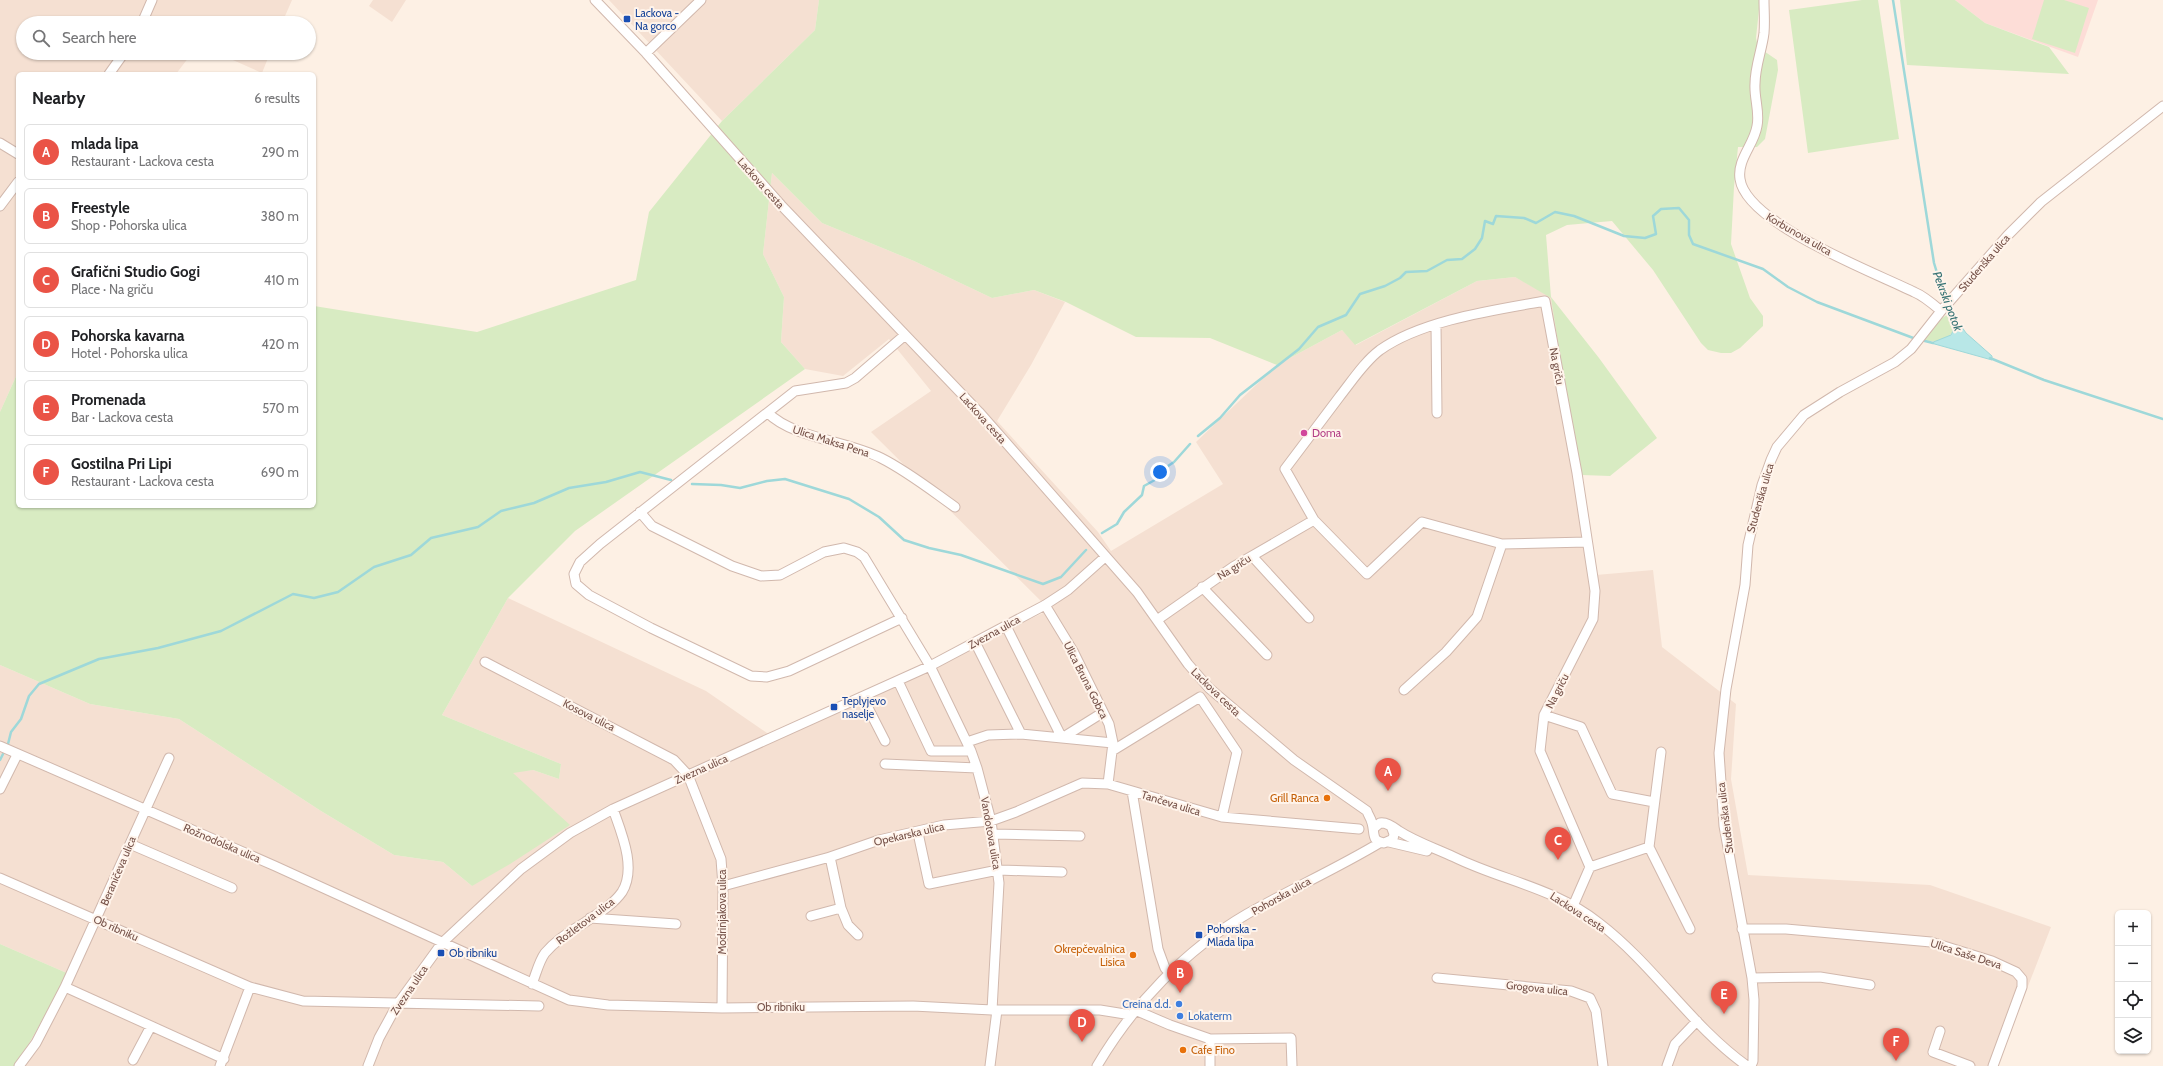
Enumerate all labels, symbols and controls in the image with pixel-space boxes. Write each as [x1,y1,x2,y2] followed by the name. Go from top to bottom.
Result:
[635,6,680,33] place label: Lackova - Na gorco
[622,14,632,24] marker: Lackova - Na gorco
[16,16,316,60] search box
[30,27,52,49] icon: search
[62,29,137,47] text: Search here
[32,88,85,108] text: Nearby
[254,90,300,106] text: 6 results
[71,135,138,153] text: mlada lipa
[42,144,50,160] text: A
[261,144,299,160] text: 290 m
[71,153,214,169] text: Restaurant · Lackova cesta
[735,155,788,212] street label: Lackova cesta
[71,199,130,217] text: Freestyle
[42,208,50,224] text: B
[261,208,299,224] text: 380 m
[1764,210,1835,259] street label: Korbunova ulica
[71,217,187,233] text: Shop · Pohorska ulica
[1955,231,2013,295] street label: Studenška ulica
[71,263,200,281] text: Grafični Studio Gogi
[1930,269,1967,334] water label: Pekrski potok
[42,272,50,288] text: C
[264,272,299,288] text: 410 m
[71,281,153,297] text: Place · Na griču
[71,327,184,345] text: Pohorska kavarna
[41,336,51,352] text: D
[261,336,299,352] text: 420 m
[71,345,188,361] text: Hotel · Pohorska ulica
[1547,346,1567,386] street label: Na griču
[957,390,1010,447] street label: Lackova cesta
[71,391,146,409] text: Promenada
[42,400,50,416] text: E
[262,400,299,416] text: 570 m
[71,409,173,425] text: Bar · Lackova cesta
[791,422,872,460] street label: Ulica Maksa Pena
[1312,426,1342,440] place label: Doma
[1299,428,1309,438] marker: Doma
[71,455,172,473] text: Gostilna Pri Lipi
[1743,461,1777,534] street label: Studenška ulica
[1150,462,1170,482] your location
[43,464,49,480] text: F
[261,464,299,480] text: 690 m
[71,473,214,489] text: Restaurant · Lackova cesta
[1214,551,1254,583] street label: Na griču
[966,612,1023,652] street label: Zvezna ulica
[1060,639,1112,722] street label: Ulica Bruna Gobca
[1188,665,1244,720] street label: Lackova cesta
[1542,671,1572,711] street label: Na griču
[842,694,886,721] place label: Teplyjevo naselje
[561,696,618,734] street label: Kosova ulica
[829,702,839,712] marker: Teplyjevo naselje
[672,751,730,787] street label: Zvezna ulica
[1375,758,1401,791] pin: A
[1714,781,1736,854] street label: Studenška ulica
[1140,787,1203,819] street label: Tančeva ulica
[1270,791,1320,805] place label: Grill Ranca
[1322,793,1332,803] marker: Grill Ranca
[978,796,1004,871] street label: Vandotova ulica
[872,819,946,849] street label: Opekarska ulica
[181,820,263,866] street label: Rožnodolska ulica
[1545,827,1571,860] pin: C
[97,834,139,908] street label: Beraničeva ulica
[715,869,729,955] street label: Modrinjakova ulica
[1249,874,1314,918] street label: Pohorska ulica
[1548,889,1609,936] street label: Lackova cesta
[553,894,617,947] street label: Rožletova ulica
[2115,910,2151,1054] map controls
[2115,910,2151,946] button: +
[91,912,141,944] street label: Ob ribniku
[1207,922,1257,949] place label: Pohorska - Mlada lipa
[1194,930,1204,940] marker: Pohorska - Mlada lipa
[1929,936,2004,972] street label: Ulica Saše Deva
[1054,942,1126,969] place label: Okrepčevalnica Lisica
[449,946,497,960] place label: Ob ribniku
[2115,946,2151,982] button: −
[436,948,446,958] marker: Ob ribniku
[1128,950,1138,960] marker: Okrepčevalnica Lisica
[1167,960,1193,993] pin: B
[387,962,431,1017] street label: Zvezna ulica
[1505,978,1569,998] street label: Grogova ulica
[1711,981,1737,1014] pin: E
[2115,982,2151,1018] button: locate
[1122,997,1171,1011] place label: Creina d.d.
[1174,999,1184,1009] marker: Creina d.d.
[757,1000,805,1014] street label: Ob ribniku
[1069,1009,1095,1042] pin: D
[1188,1009,1232,1023] place label: Lokaterm
[1175,1011,1185,1021] marker: Lokaterm
[2115,1018,2151,1054] button: layers
[1883,1028,1909,1061] pin: F
[1191,1043,1235,1057] place label: Cafe Fino
[1178,1045,1188,1055] marker: Cafe Fino

